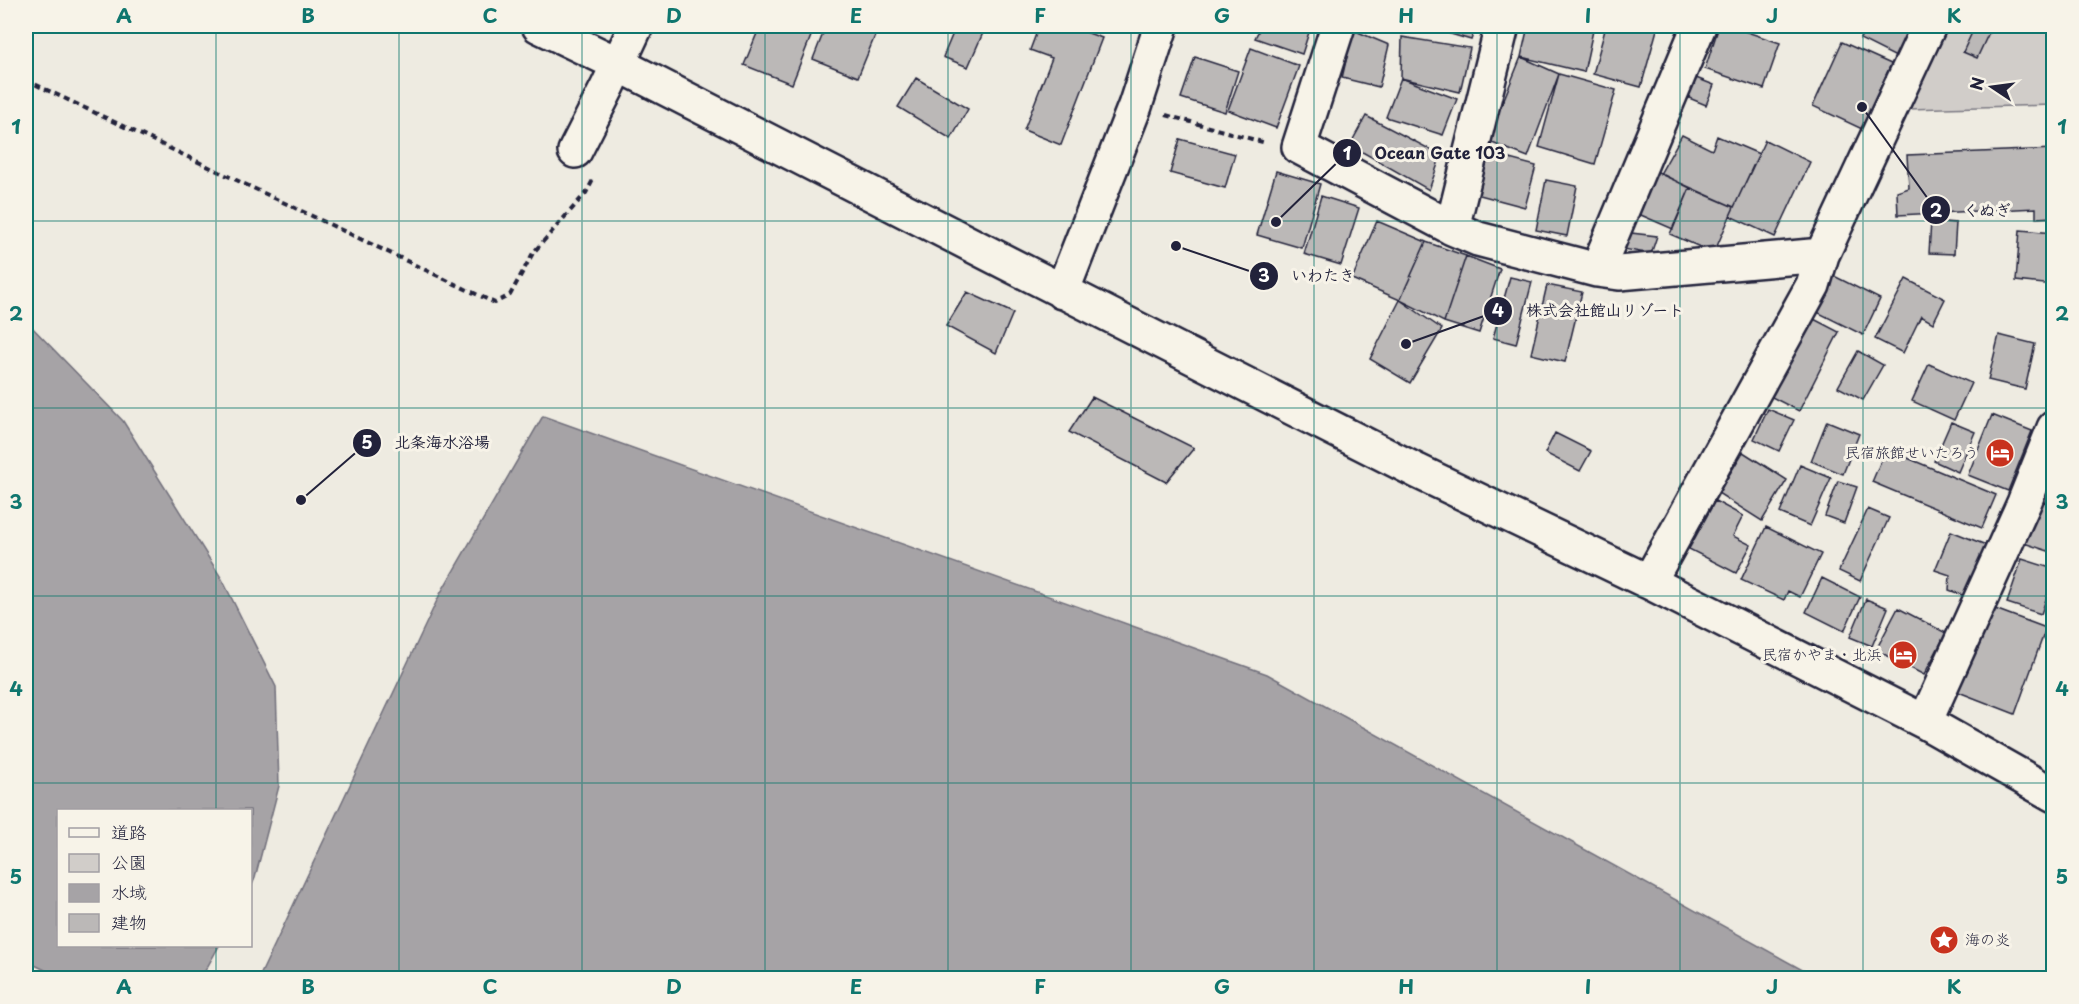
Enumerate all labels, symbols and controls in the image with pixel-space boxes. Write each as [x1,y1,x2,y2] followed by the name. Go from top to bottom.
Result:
[116,0,132,30] text: A
[301,0,315,30] text: B
[482,0,498,30] text: C
[666,0,682,30] text: D
[850,0,862,30] text: E
[1034,0,1046,30] text: F
[1214,0,1230,30] text: G
[1398,0,1414,30] text: H
[1585,0,1591,30] text: I
[1766,0,1778,30] text: J
[1947,0,1962,30] text: K
[1962,57,2022,117] north arrow
[1963,75,1990,92] text: N
[11,111,21,141] text: 1
[2057,111,2067,141] text: 1
[1332,136,1517,170] callout: Ocean Gate 103
[1343,139,1352,166] text: 1
[1375,140,1506,164] text: Ocean Gate 103
[1921,193,2023,227] callout: くぬぎ
[1930,196,1943,223] text: 2
[1963,197,2011,221] text: くぬぎ
[1249,259,1367,293] callout: いわたき
[1258,261,1270,288] text: 3
[1291,262,1355,286] text: いわたき
[1483,294,1696,328] callout: 株式会社館山リゾート
[1492,296,1504,323] text: 4
[1526,297,1684,321] text: 株式会社館山リゾート
[9,298,23,328] text: 2
[2055,298,2069,328] text: 2
[352,426,502,460] callout: 北条海水浴場
[361,428,373,455] text: 5
[394,429,490,453] text: 北条海水浴場
[1984,437,2016,469] hotel icon: 民宿旅館せいたろう
[1845,440,1979,463] place label: 民宿旅館せいたろう
[9,486,23,516] text: 3
[2055,486,2069,516] text: 3
[1887,639,1919,671] hotel icon: 民宿かやま・北浜
[1762,642,1882,665] place label: 民宿かやま・北浜
[9,673,23,703] text: 4
[2055,673,2069,703] text: 4
[57,809,252,947] legend
[111,818,147,845] text: 道路
[111,848,147,875] text: 公園
[10,861,22,891] text: 5
[2056,861,2068,891] text: 5
[111,878,147,905] text: 水域
[111,908,147,935] text: 建物
[1928,924,1960,956] place icon: 海の炎
[1965,927,2010,950] place label: 海の炎
[116,971,132,1001] text: A
[301,971,315,1001] text: B
[482,971,498,1001] text: C
[666,971,682,1001] text: D
[850,971,862,1001] text: E
[1034,971,1046,1001] text: F
[1214,971,1230,1001] text: G
[1398,971,1414,1001] text: H
[1585,971,1591,1001] text: I
[1766,971,1778,1001] text: J
[1947,971,1962,1001] text: K

